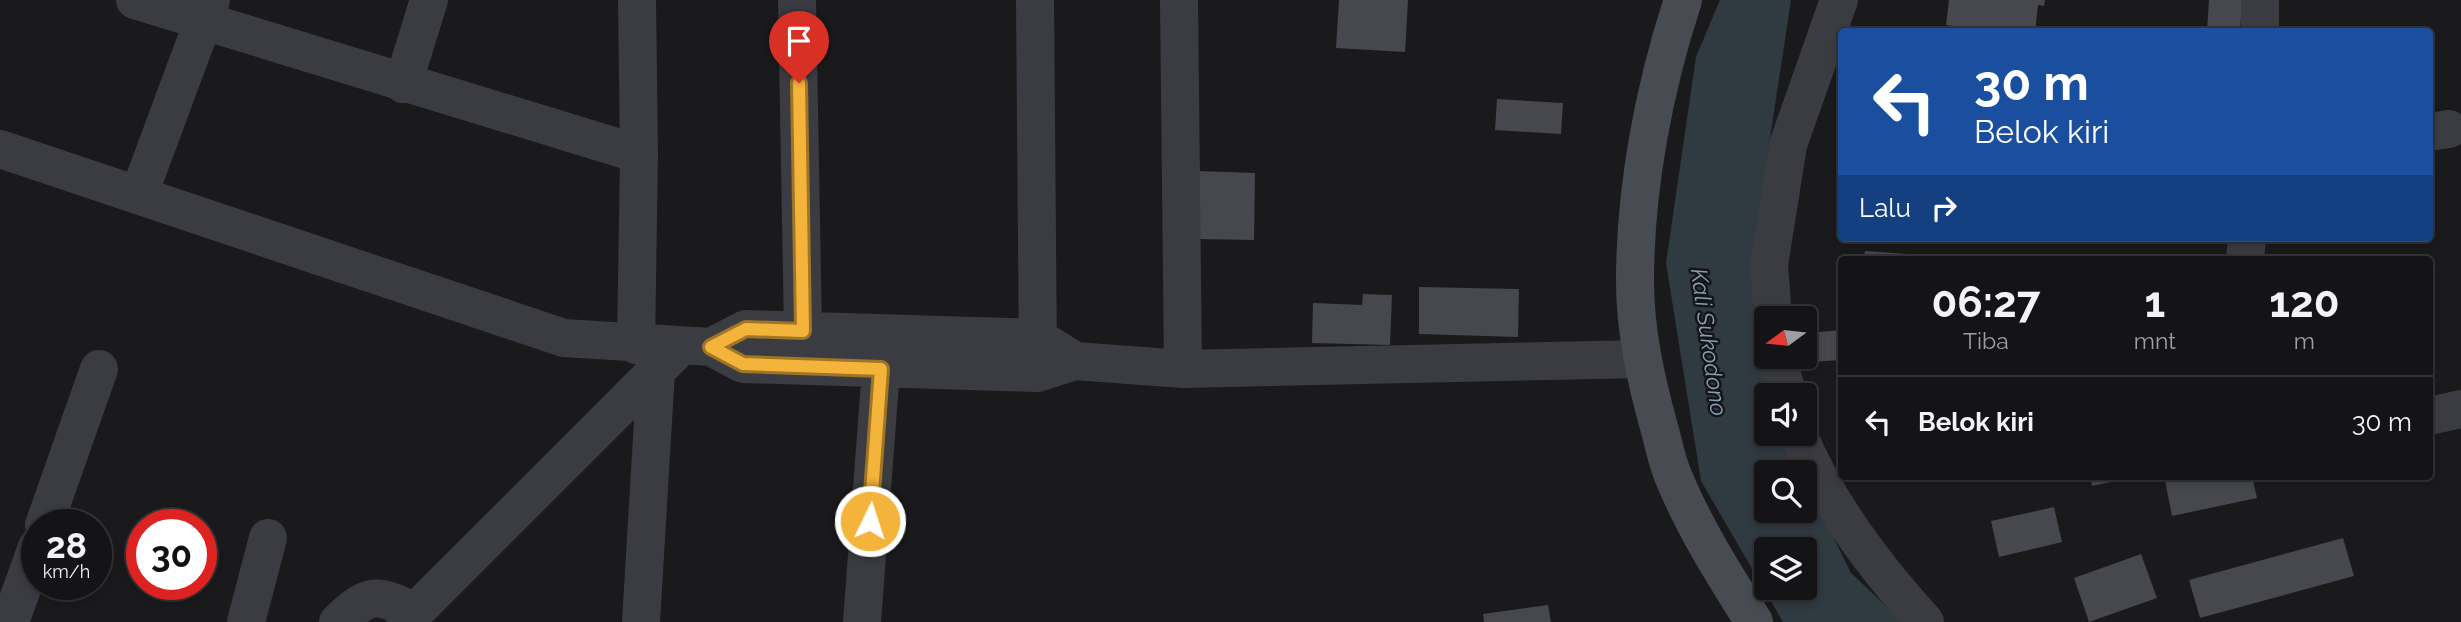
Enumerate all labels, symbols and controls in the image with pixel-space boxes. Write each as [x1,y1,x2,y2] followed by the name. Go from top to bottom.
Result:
[769,11,829,83] pin
[780,22,818,60] icon: arrive
[1974,54,2089,111] text: 30 m
[1859,56,1950,147] icon: left
[1974,113,2109,150] text: Belok kiri
[1925,189,1963,227] icon: right
[1859,193,1911,223] text: Lalu
[1686,266,1733,417] water label: Kali Sukodono
[1931,278,2040,327] text: 06:27
[2144,278,2165,327] text: 1
[2269,278,2340,327] text: 120
[1754,306,1816,369] north arrow
[1754,306,1817,600] map controls
[1963,327,2009,354] text: Tiba
[2134,327,2176,354] text: mnt
[2294,327,2315,354] text: m
[1754,383,1817,446] button: sound
[1859,403,1897,441] icon: left
[1918,407,2034,437] text: Belok kiri
[2352,407,2412,437] text: 30 m
[1754,460,1817,523] button: search
[833,484,907,558] position arrow
[126,509,217,600] speed limit sign: 30
[46,525,87,566] text: 28
[1754,537,1817,600] button: layers
[43,561,90,582] text: km/h

